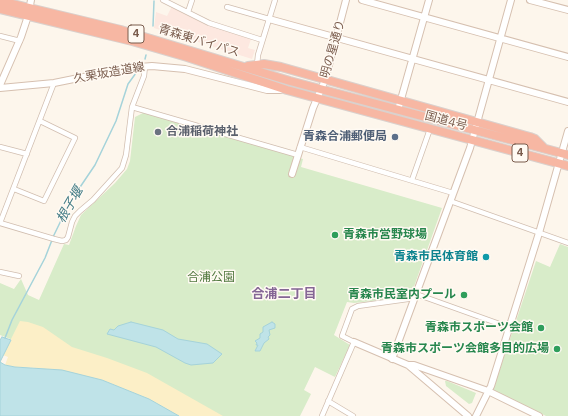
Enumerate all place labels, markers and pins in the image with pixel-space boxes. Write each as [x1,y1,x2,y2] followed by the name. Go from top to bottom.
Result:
[166,125,238,139] place label: 合浦稲荷神社
[153,127,163,137] marker: 合浦稲荷神社
[303,130,387,144] place label: 青森合浦郵便局
[390,132,400,142] marker: 青森合浦郵便局
[343,228,427,242] place label: 青森市営野球場
[330,230,340,240] marker: 青森市営野球場
[394,250,478,264] place label: 青森市民体育館
[481,252,491,262] marker: 青森市民体育館
[348,288,456,302] place label: 青森市民室内プール
[459,290,469,300] marker: 青森市民室内プール
[425,321,533,335] place label: 青森市スポーツ会館
[536,323,546,333] marker: 青森市スポーツ会館
[381,342,549,356] place label: 青森市スポーツ会館多目的広場
[552,344,562,354] marker: 青森市スポーツ会館多目的広場

